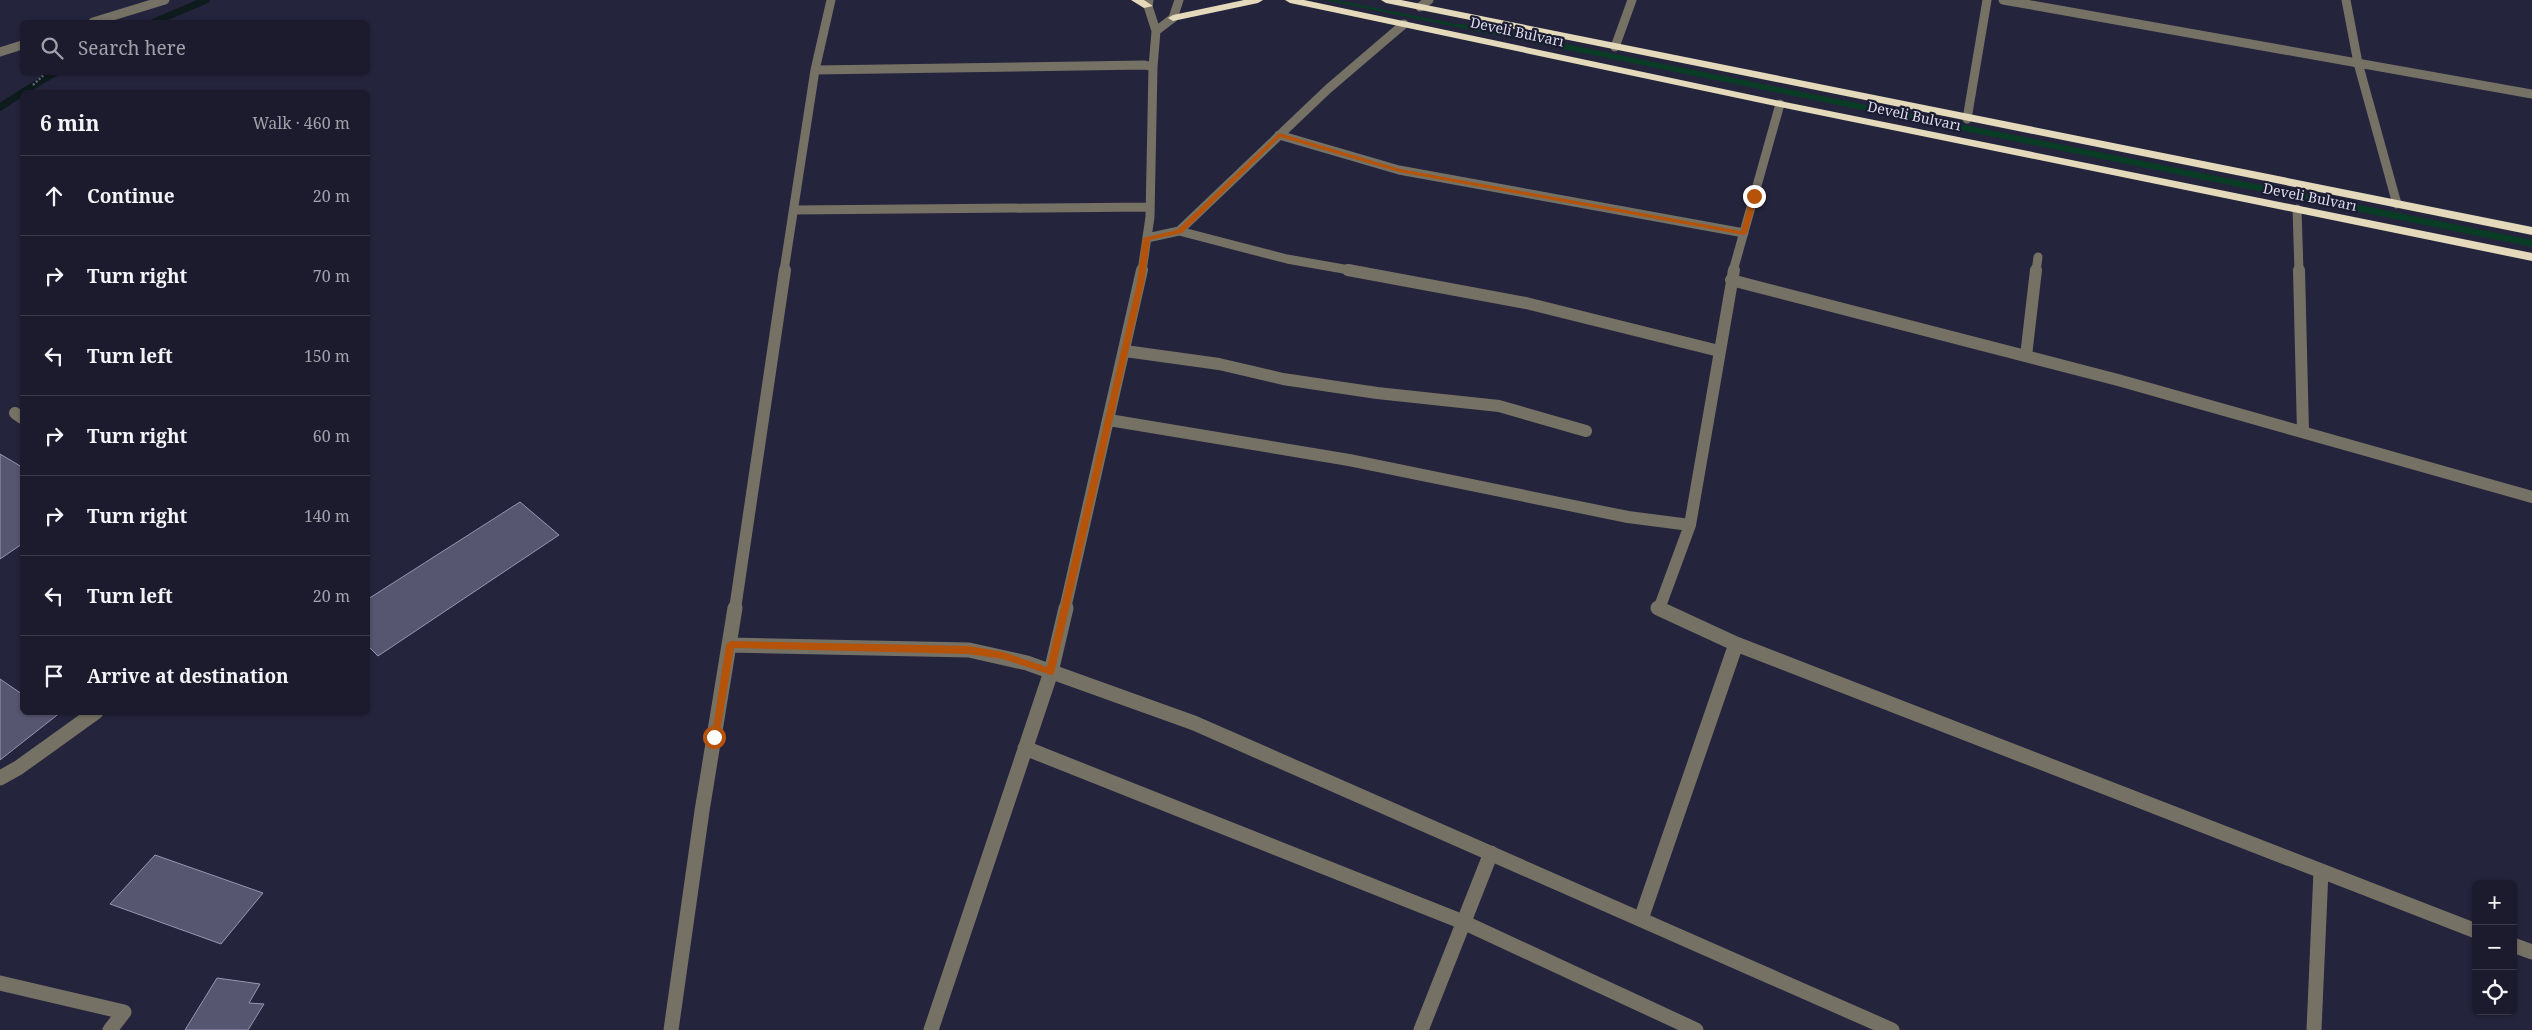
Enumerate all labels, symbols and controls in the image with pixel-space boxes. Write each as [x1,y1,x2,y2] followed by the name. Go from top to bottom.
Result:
[1469,12,1566,51] street label: Develi Bulvarı
[20,20,370,75] search box
[38,34,66,62] icon: search
[78,35,186,61] text: Search here
[1866,96,1963,135] street label: Develi Bulvarı
[40,109,99,137] text: 6 min
[253,112,350,134] text: Walk · 460 m
[2262,178,2359,215] street label: Develi Bulvarı
[40,182,68,210] icon: ahead
[87,183,175,209] text: Continue
[313,185,350,207] text: 20 m
[1743,185,1766,208] route end
[40,262,68,290] icon: right
[87,263,187,289] text: Turn right
[313,265,350,287] text: 70 m
[40,342,68,370] icon: left
[87,343,173,369] text: Turn left
[304,345,350,367] text: 150 m
[40,422,68,450] icon: right
[87,423,187,449] text: Turn right
[313,425,350,447] text: 60 m
[40,502,68,530] icon: right
[87,503,187,529] text: Turn right
[304,505,350,527] text: 140 m
[40,582,68,610] icon: left
[87,583,173,609] text: Turn left
[313,585,350,607] text: 20 m
[40,662,68,690] icon: arrive
[87,663,289,689] text: Arrive at destination
[703,726,726,749] route start
[2472,880,2517,1015] map controls
[2472,880,2517,925] button: +
[2472,925,2517,970] button: −
[2472,970,2517,1015] button: locate

